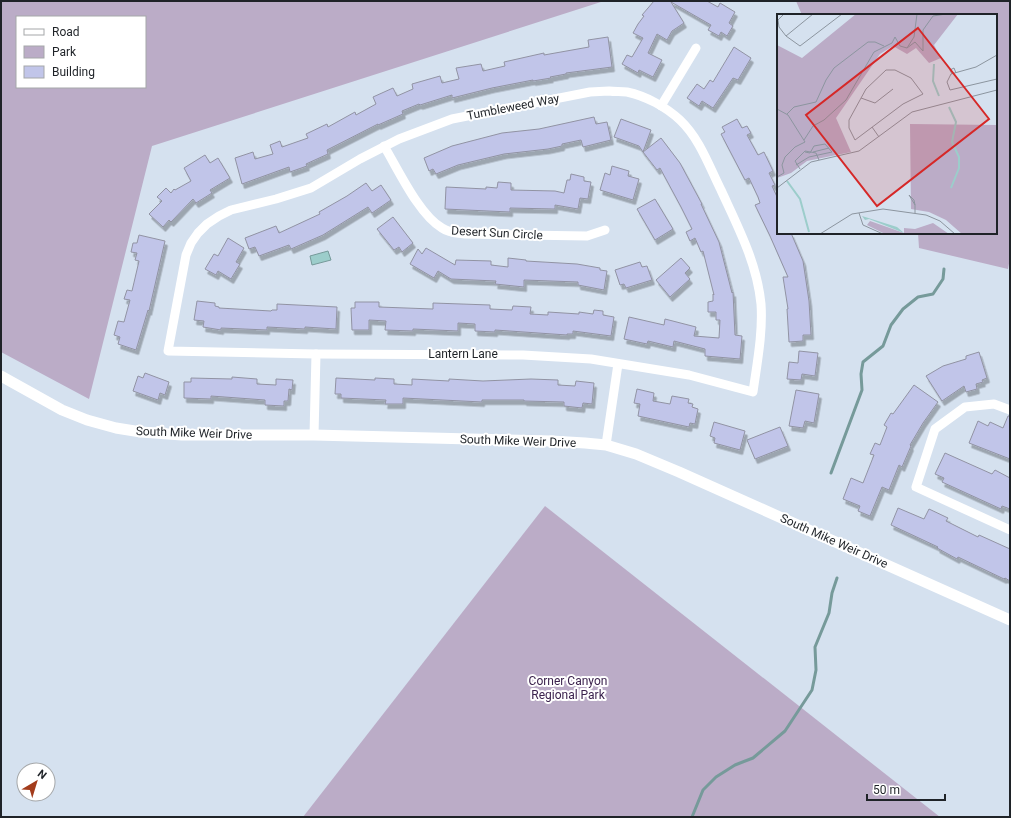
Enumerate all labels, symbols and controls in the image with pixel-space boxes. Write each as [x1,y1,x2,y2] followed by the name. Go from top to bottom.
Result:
[777,14,997,234] inset map
[16,16,146,88] legend
[52,25,80,39] text: Road
[52,45,77,59] text: Park
[52,65,95,79] text: Building
[466,91,561,123] street label: Tumbleweed Way
[451,224,543,242] street label: Desert Sun Circle
[428,347,498,361] street label: Lantern Lane
[136,424,252,442] street label: South Mike Weir Drive
[460,432,576,450] street label: South Mike Weir Drive
[778,511,890,571] street label: South Mike Weir Drive
[529,674,607,702] park label: Corner Canyon Regional Park
[16,762,56,802] north arrow
[35,767,49,782] text: N
[867,776,945,802] scale bar
[873,783,900,797] text: 50 m

